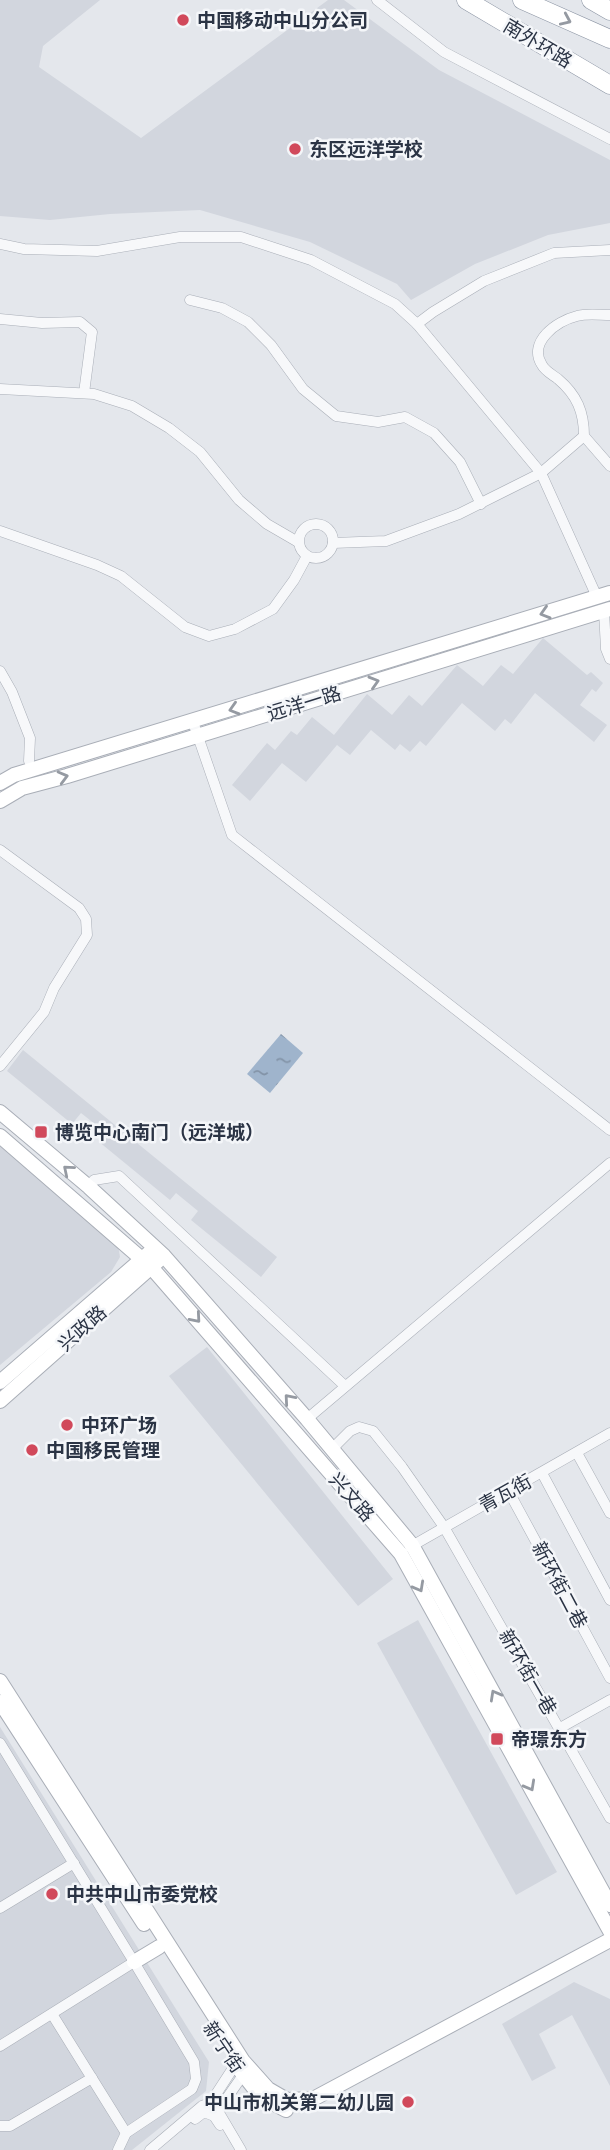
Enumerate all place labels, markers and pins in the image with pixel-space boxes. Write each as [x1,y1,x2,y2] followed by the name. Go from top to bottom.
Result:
[197,10,368,34] place label: 中国移动中山分公司
[175,12,191,28] marker: 中国移动中山分公司
[309,139,423,163] place label: 东区远洋学校
[287,141,303,157] marker: 东区远洋学校
[55,1122,264,1146] place label: 博览中心南门（远洋城）
[33,1124,49,1140] marker: 博览中心南门（远洋城）
[81,1415,157,1439] place label: 中环广场
[59,1417,75,1433] marker: 中环广场
[46,1440,160,1464] place label: 中国移民管理
[24,1442,40,1458] marker: 中国移民管理
[511,1729,587,1753] place label: 帝璟东方
[489,1731,505,1747] marker: 帝璟东方
[66,1884,218,1908] place label: 中共中山市委党校
[44,1886,60,1902] marker: 中共中山市委党校
[204,2092,394,2116] place label: 中山市机关第二幼儿园
[400,2094,416,2110] marker: 中山市机关第二幼儿园

